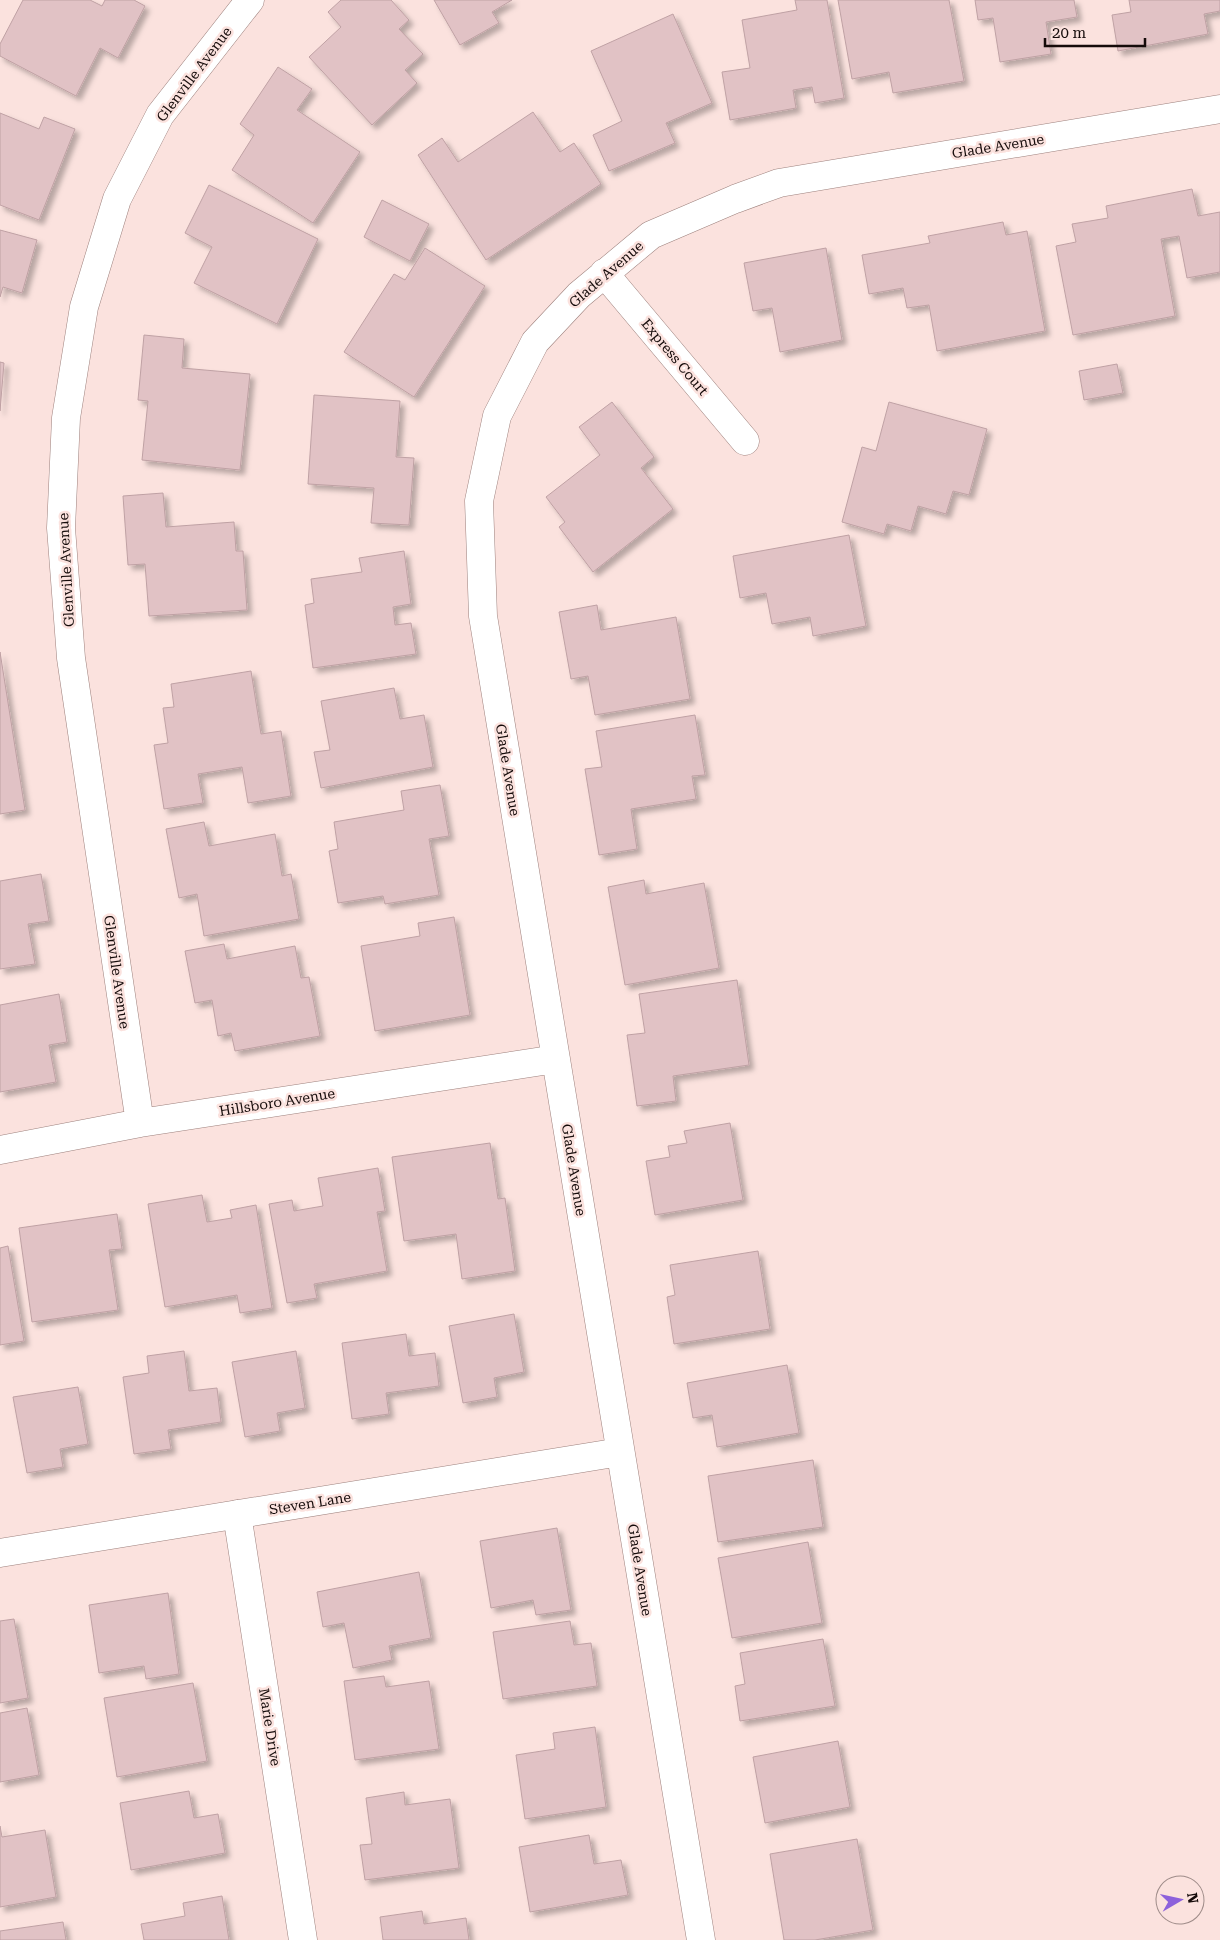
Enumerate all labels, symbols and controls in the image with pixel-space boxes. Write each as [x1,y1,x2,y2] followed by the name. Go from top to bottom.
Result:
[1045,15,1145,47] scale bar
[153,23,235,124] street label: Glenville Avenue
[1052,24,1087,42] text: 20 m
[951,131,1045,161] street label: Glade Avenue
[566,237,647,311] street label: Glade Avenue
[638,316,712,398] street label: Express Court
[55,512,77,628] street label: Glenville Avenue
[493,723,523,817] street label: Glade Avenue
[101,914,133,1030] street label: Glenville Avenue
[218,1085,336,1119] street label: Hillsboro Avenue
[559,1123,589,1217] street label: Glade Avenue
[268,1489,352,1517] street label: Steven Lane
[625,1523,655,1617] street label: Glade Avenue
[256,1687,284,1767] street label: Marie Drive
[1155,1875,1205,1925] north arrow
[1184,1891,1202,1905] text: N

